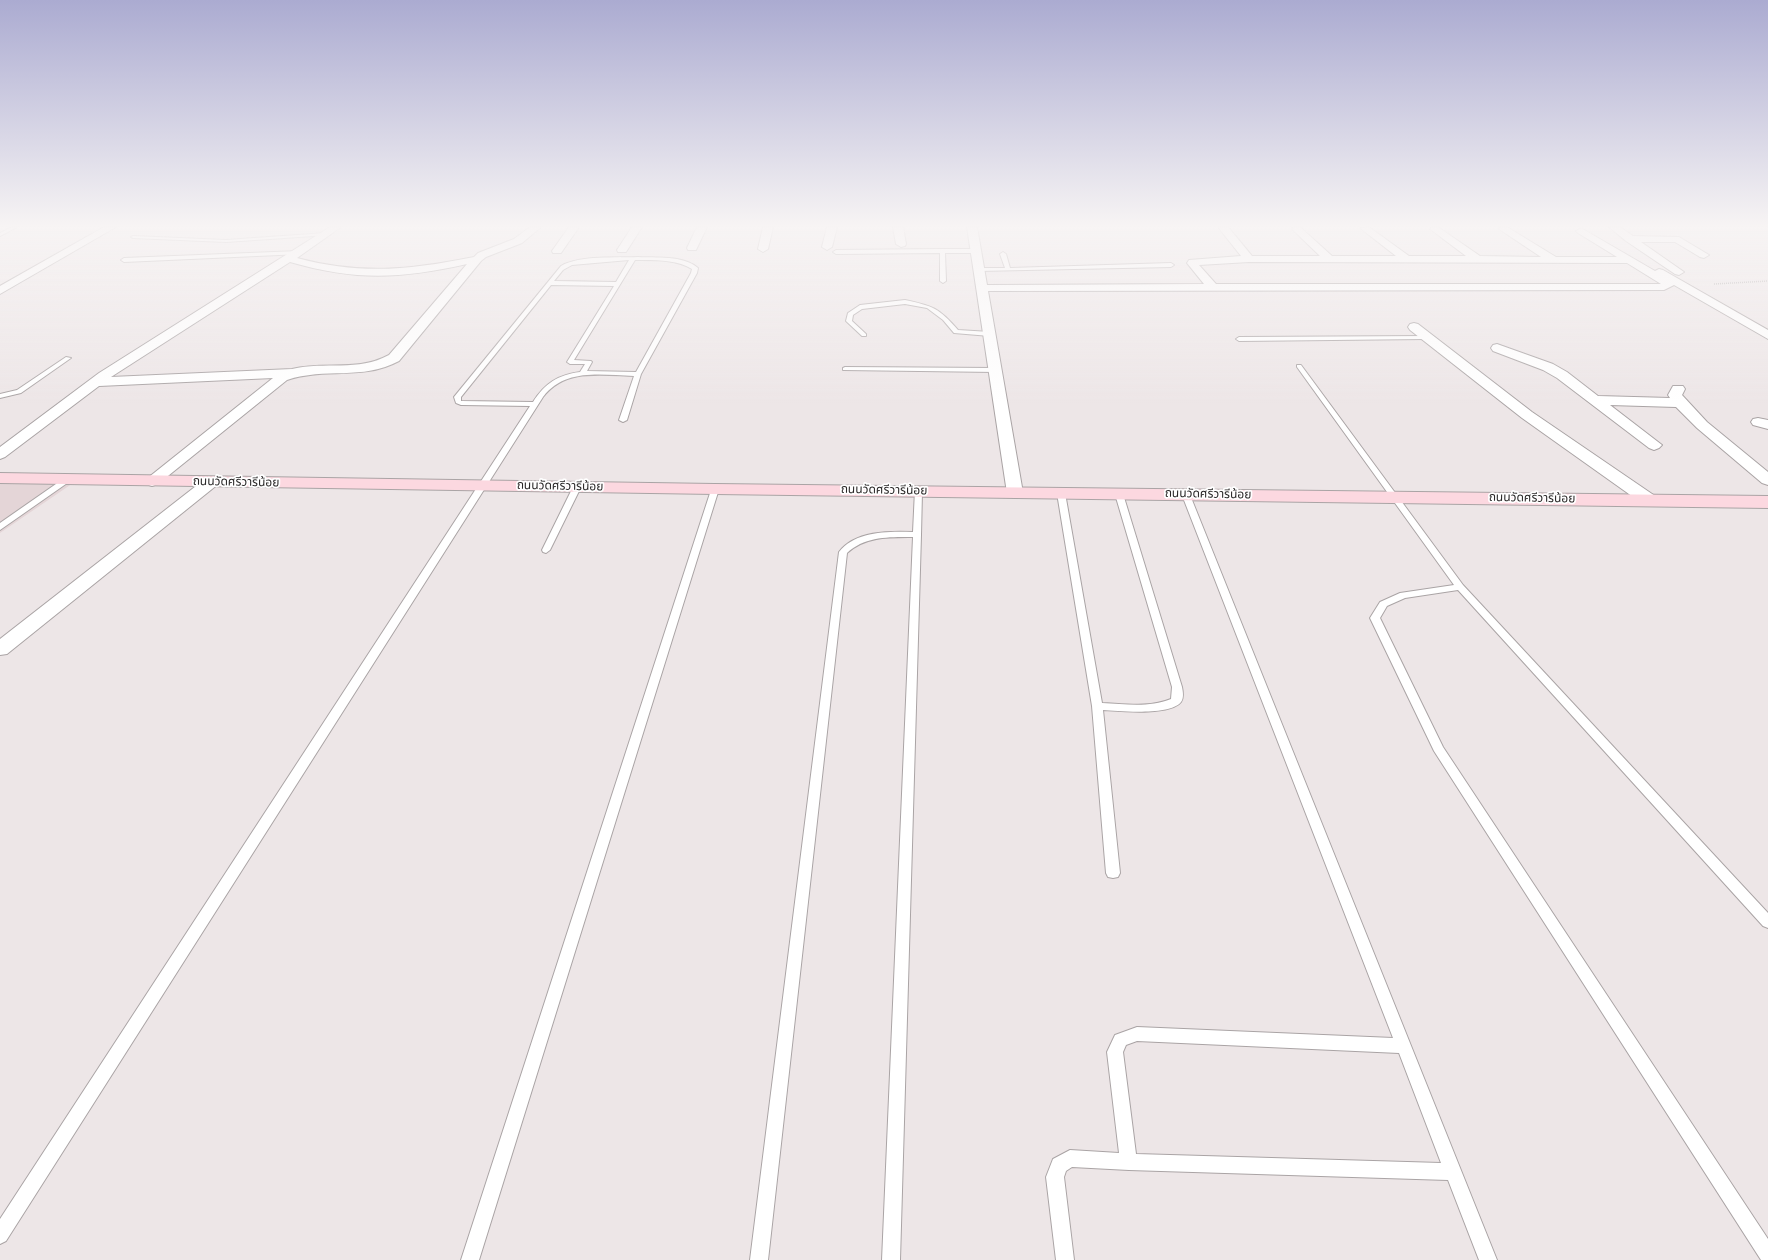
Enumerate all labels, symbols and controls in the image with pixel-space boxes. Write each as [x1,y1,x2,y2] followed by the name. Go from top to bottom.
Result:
[193,475,279,491] street label: ถนนวัดศรีวารีน้อย
[517,479,603,495] street label: ถนนวัดศรีวารีน้อย
[841,483,927,499] street label: ถนนวัดศรีวารีน้อย
[1165,487,1251,503] street label: ถนนวัดศรีวารีน้อย
[1489,491,1575,507] street label: ถนนวัดศรีวารีน้อย

